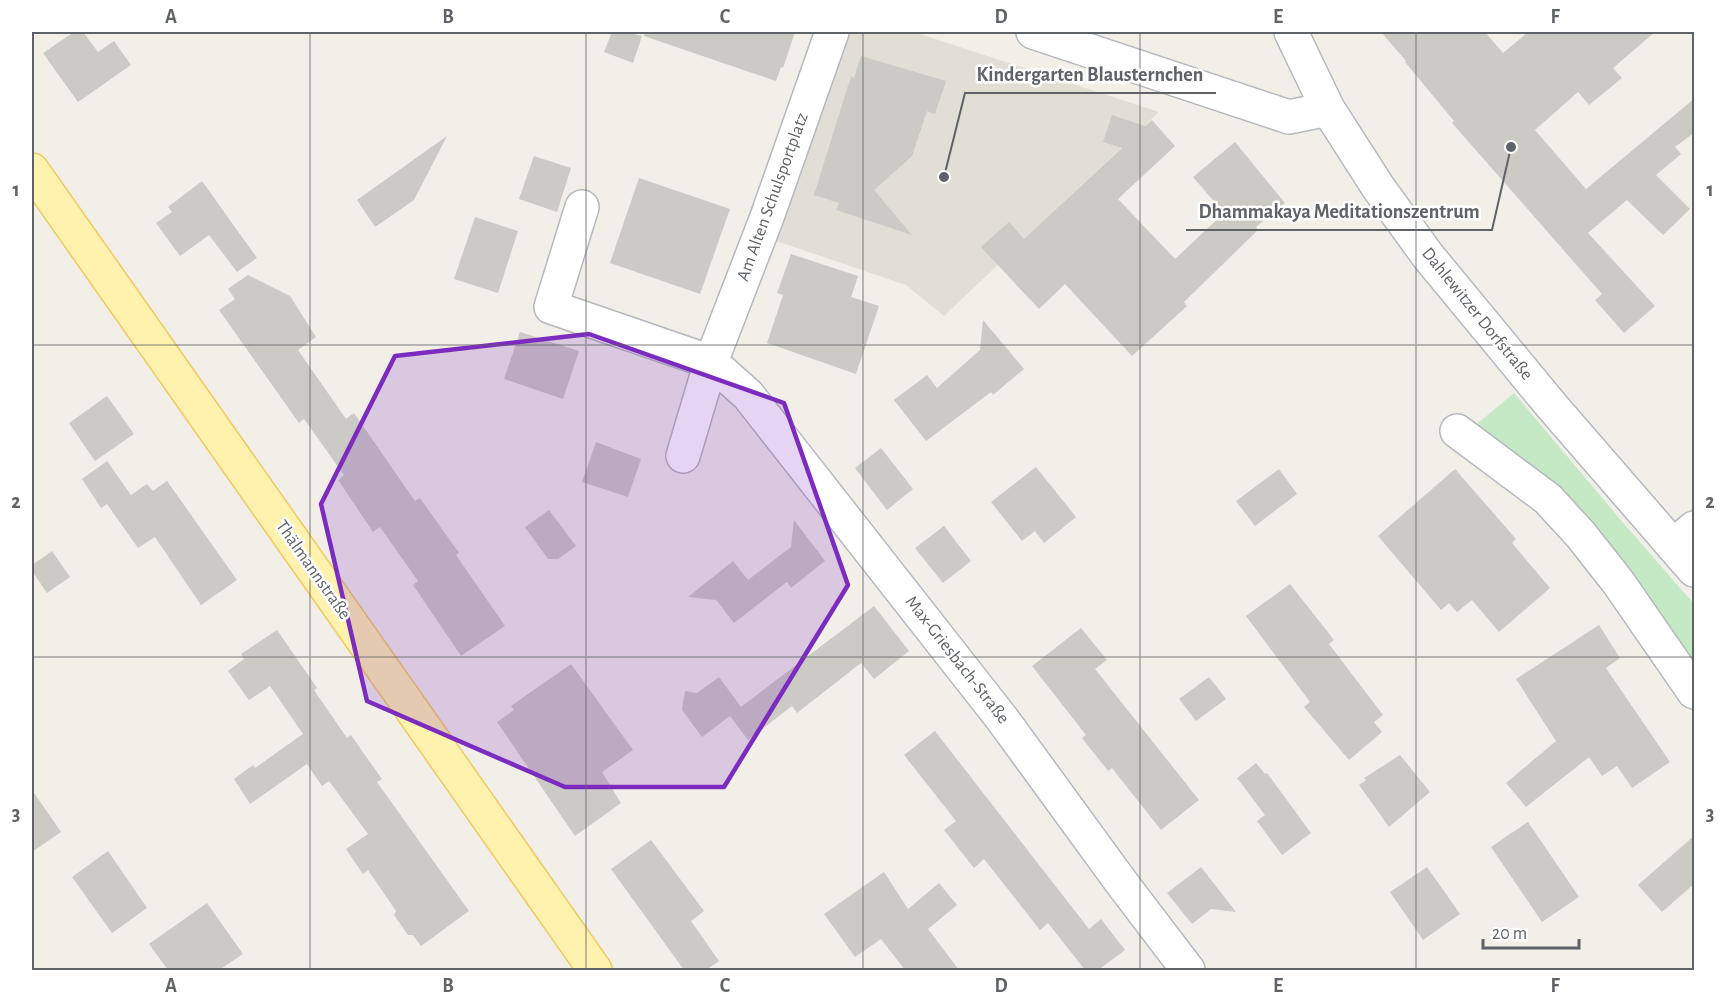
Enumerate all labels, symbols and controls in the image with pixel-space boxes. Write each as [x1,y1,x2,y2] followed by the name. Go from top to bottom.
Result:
[165,7,177,27] text: A
[442,7,454,27] text: B
[720,7,731,27] text: C
[994,7,1008,27] text: D
[1273,7,1283,27] text: E
[1550,7,1560,27] text: F
[965,55,1216,93] callout: Kindergarten Blausternchen
[977,65,1203,85] text: Kindergarten Blausternchen
[734,110,812,284] street label: Am Alten Schulsportplatz
[12,180,20,200] text: 1
[1706,180,1714,200] text: 1
[1186,192,1492,230] callout: Dhammakaya Meditationszentrum
[1198,202,1480,222] text: Dhammakaya Meditationszentrum
[1418,244,1536,384] street label: Dahlewitzer Dorfstraße
[11,492,21,512] text: 2
[1705,492,1715,512] text: 2
[272,517,354,623] street label: Thälmannstraße
[902,593,1012,727] street label: Max-Griesbach-Straße
[12,804,20,824] text: 3
[1706,804,1714,824] text: 3
[1483,912,1579,950] scale bar
[1492,925,1527,943] text: 20 m
[165,976,177,996] text: A
[442,976,454,996] text: B
[720,976,731,996] text: C
[994,976,1008,996] text: D
[1273,976,1283,996] text: E
[1550,976,1560,996] text: F

